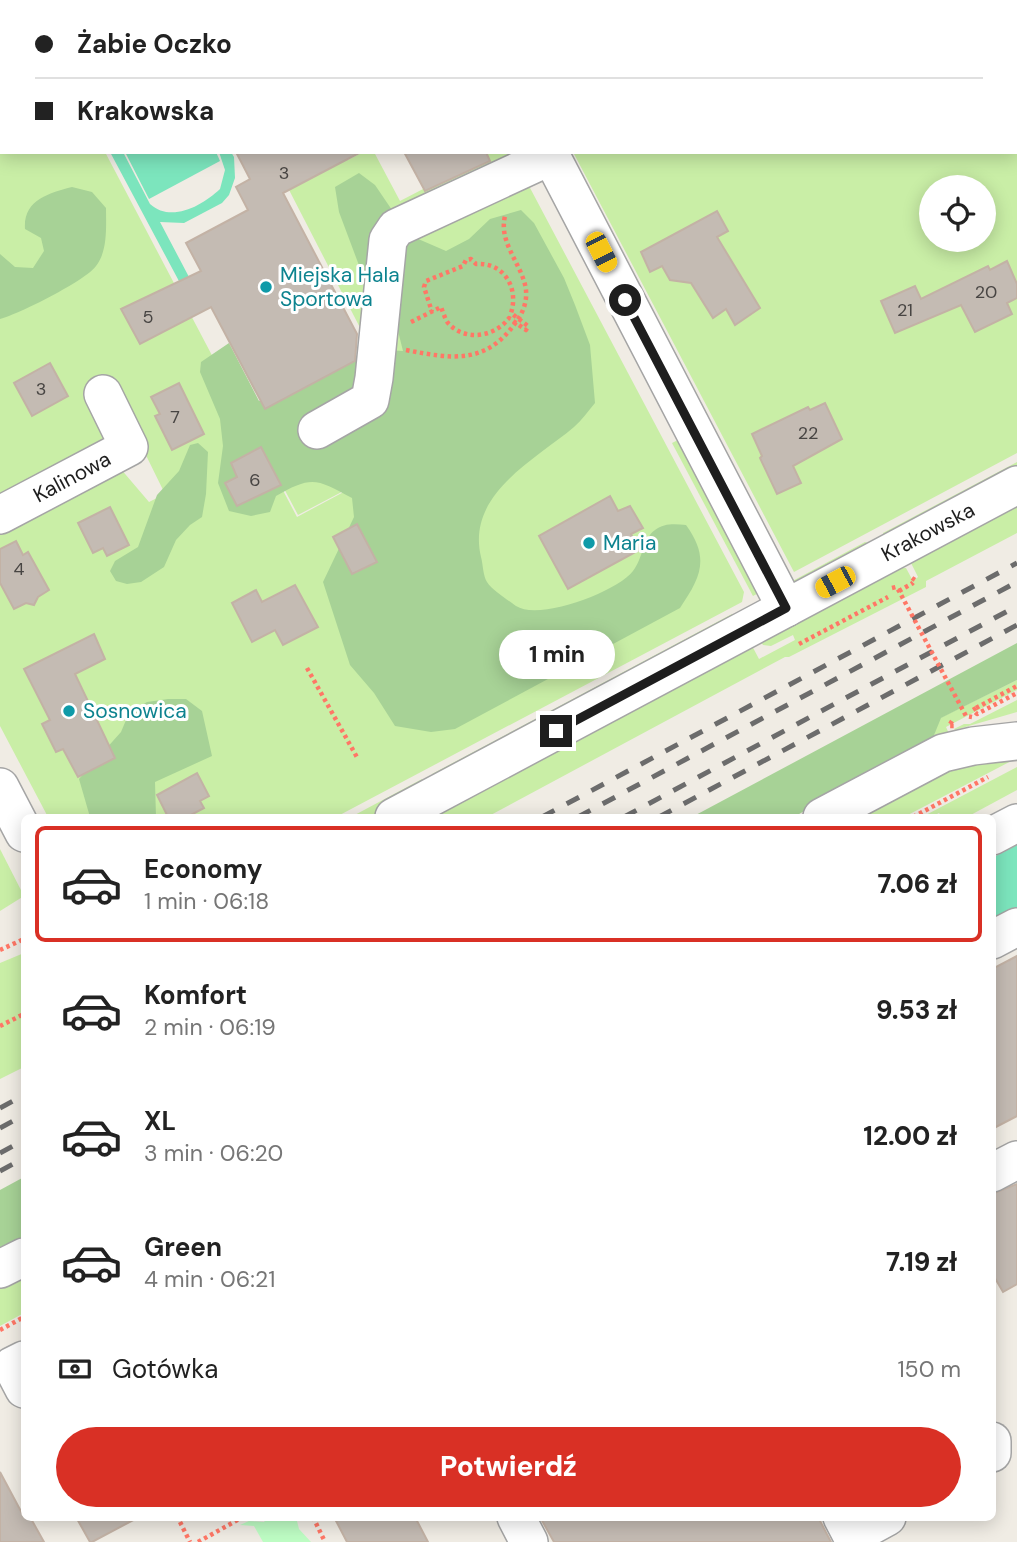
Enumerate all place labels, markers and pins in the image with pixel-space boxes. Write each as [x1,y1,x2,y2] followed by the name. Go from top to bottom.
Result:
[280,261,400,313] place label: Miejska Hala Sportowa
[258,279,274,295] marker: Miejska Hala Sportowa
[603,529,656,557] place label: Maria
[581,535,597,551] marker: Maria
[83,697,187,725] place label: Sosnowica
[61,703,77,719] marker: Sosnowica

